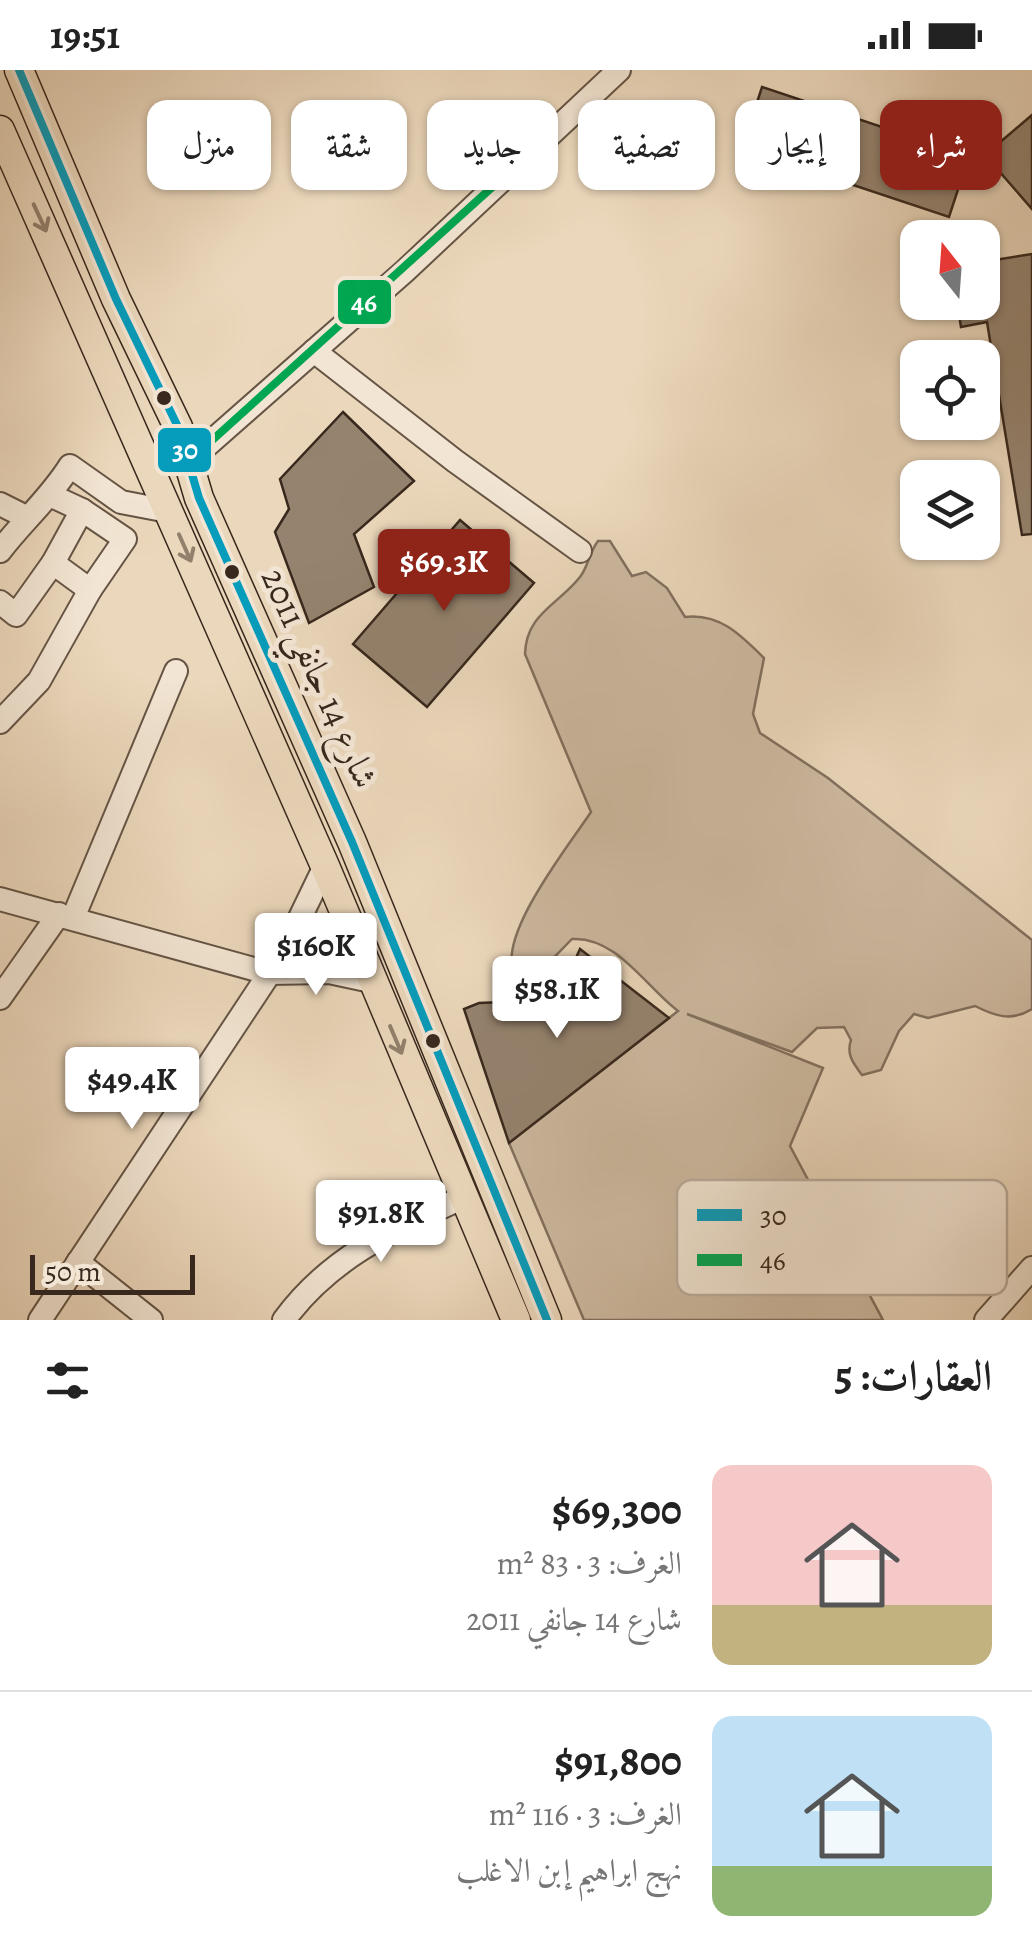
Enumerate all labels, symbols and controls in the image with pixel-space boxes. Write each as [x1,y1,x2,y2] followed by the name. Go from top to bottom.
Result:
[50,9,120,61] text: 19:51
[147,100,271,190] chip: منزل
[291,100,407,190] chip: شقة
[427,100,558,190] chip: جديد
[578,100,715,190] chip: تصفية
[735,100,860,190] chip: إيجار
[880,100,1002,190] chip: شراء
[32,202,51,232] one-way arrow
[900,220,1000,320] north arrow
[900,220,1000,560] map controls
[336,278,393,326] line badge: 46
[351,284,377,322] text: 46
[900,340,1000,440] button: locate
[154,388,174,408] unlabelled marker
[156,426,213,474] line badge: 30
[172,431,198,469] text: 30
[900,460,1000,560] button: layers
[363,529,525,614] pin: $69.3K
[177,532,195,563] one-way arrow
[400,539,488,583] text: $69.3K
[240,560,390,800] street label: شارع 14 جانفي 2011
[222,562,242,582] unlabelled marker
[246,913,386,998] pin: $160K
[277,923,355,967] text: $160K
[476,956,638,1041] pin: $58.1K
[514,966,600,1010] text: $58.1K
[388,1024,406,1054] one-way arrow
[423,1031,443,1051] unlabelled marker
[51,1047,213,1132] pin: $49.4K
[87,1057,177,1101] text: $49.4K
[300,1180,462,1265] pin: $91.8K
[677,1180,1007,1295] legend
[338,1190,424,1234] text: $91.8K
[760,1197,787,1235] text: 30
[760,1242,786,1280] text: 46
[30,1250,195,1294] scale bar
[45,1253,101,1291] text: 50 m
[835,1347,992,1404] text: العقارات: 5
[40,1353,95,1408] icon: filters
[552,1481,682,1538] text: $69,300
[792,1505,912,1625] icon: home
[497,1541,682,1585] text: الغرف: 3 · 83 m²
[466,1597,682,1641] text: شارع 14 جانفي 2011
[554,1732,682,1789] text: $91,800
[792,1756,912,1876] icon: home
[489,1792,682,1836] text: الغرف: 3 · 116 m²
[456,1848,682,1892] text: نهج ابراهيم إبن الاغلب

